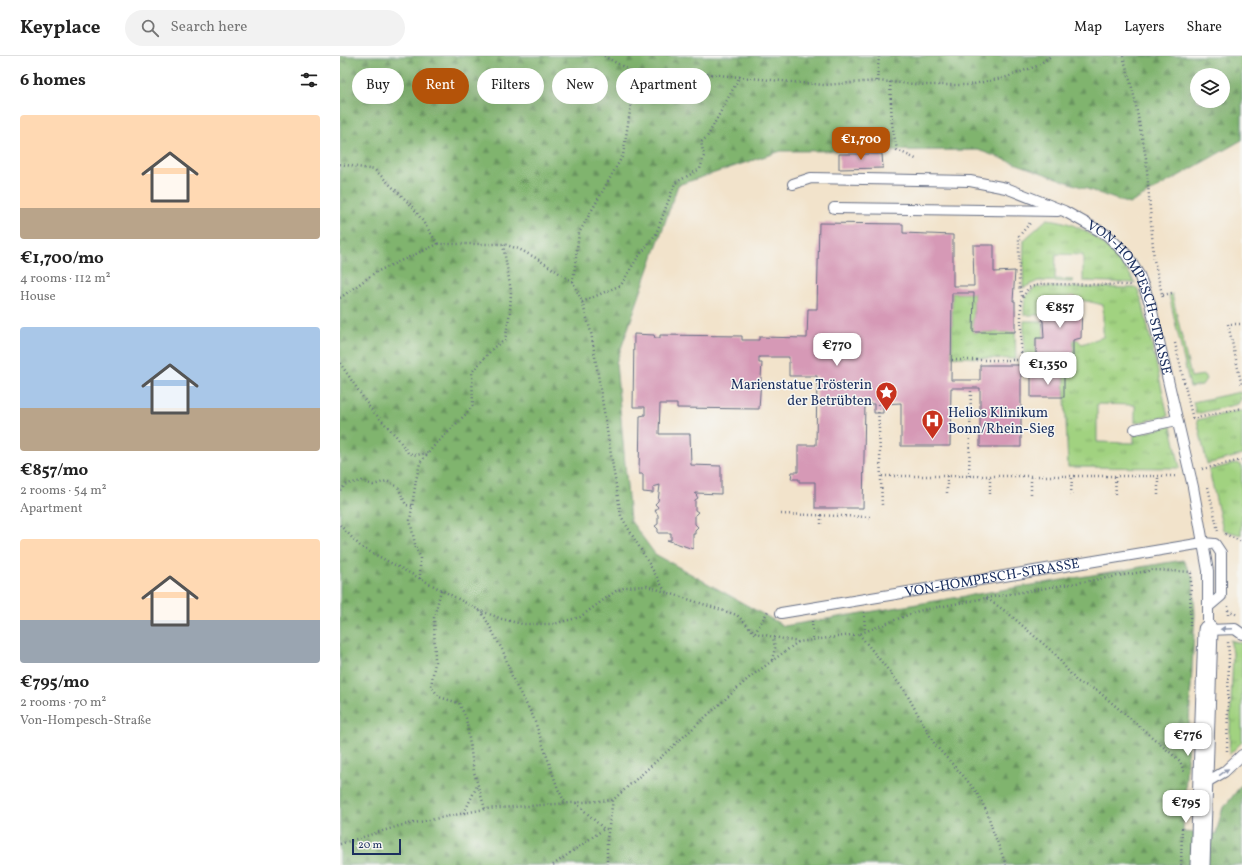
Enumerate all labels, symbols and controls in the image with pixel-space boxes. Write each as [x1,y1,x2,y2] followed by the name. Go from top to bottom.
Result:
[125,10,405,46] search box
[20,15,101,41] text: Keyplace
[139,17,161,39] icon: search
[171,17,247,38] text: Search here
[1074,18,1102,37] text: Map
[1124,18,1164,37] text: Layers
[1186,18,1222,37] text: Share
[352,68,404,104] chip: Buy
[412,68,469,104] chip: Rent
[477,68,544,104] chip: Filters
[552,68,608,104] chip: New
[616,68,711,104] chip: Apartment
[1190,68,1230,108] map controls
[1190,68,1230,108] button: layers
[20,69,86,92] text: 6 homes
[298,69,320,91] icon: filters
[828,127,894,161] pin: €1,700
[841,131,881,149] text: €1,700
[134,141,206,213] icon: home
[1083,216,1176,377] street label: VON-HOMPESCH-STRASSE
[20,247,104,270] text: €1,700/mo
[20,270,110,288] text: 4 rooms · 112 m²
[20,288,56,306] text: House
[1036,295,1084,329] pin: €857
[1046,299,1074,317] text: €857
[813,333,861,367] pin: €770
[822,337,852,355] text: €770
[1015,352,1081,386] pin: €1,350
[134,353,206,425] icon: home
[1028,356,1068,374] text: €1,350
[731,376,872,411] place label: Marienstatue Trösterin der Betrübten
[874,380,900,413] place icon: Marienstatue Trösterin der Betrübten
[948,404,1055,439] place label: Helios Klinikum Bonn/Rhein-Sieg
[920,408,946,441] hospital icon: Helios Klinikum Bonn/Rhein-Sieg
[20,459,88,482] text: €857/mo
[20,482,107,500] text: 2 rooms · 54 m²
[20,500,83,518] text: Apartment
[903,554,1081,602] street label: VON-HOMPESCH-STRASSE
[134,565,206,637] icon: home
[1219,626,1232,632] one-way arrow
[20,671,89,694] text: €795/mo
[20,694,106,712] text: 2 rooms · 70 m²
[20,712,151,730] text: Von-Hompesch-Straße
[1164,723,1212,757] pin: €776
[1173,727,1203,745] text: €776
[1218,767,1229,776] one-way arrow
[1162,790,1210,824] pin: €795
[1172,794,1200,812] text: €795
[352,837,401,856] scale bar
[358,838,382,853] text: 20 m

